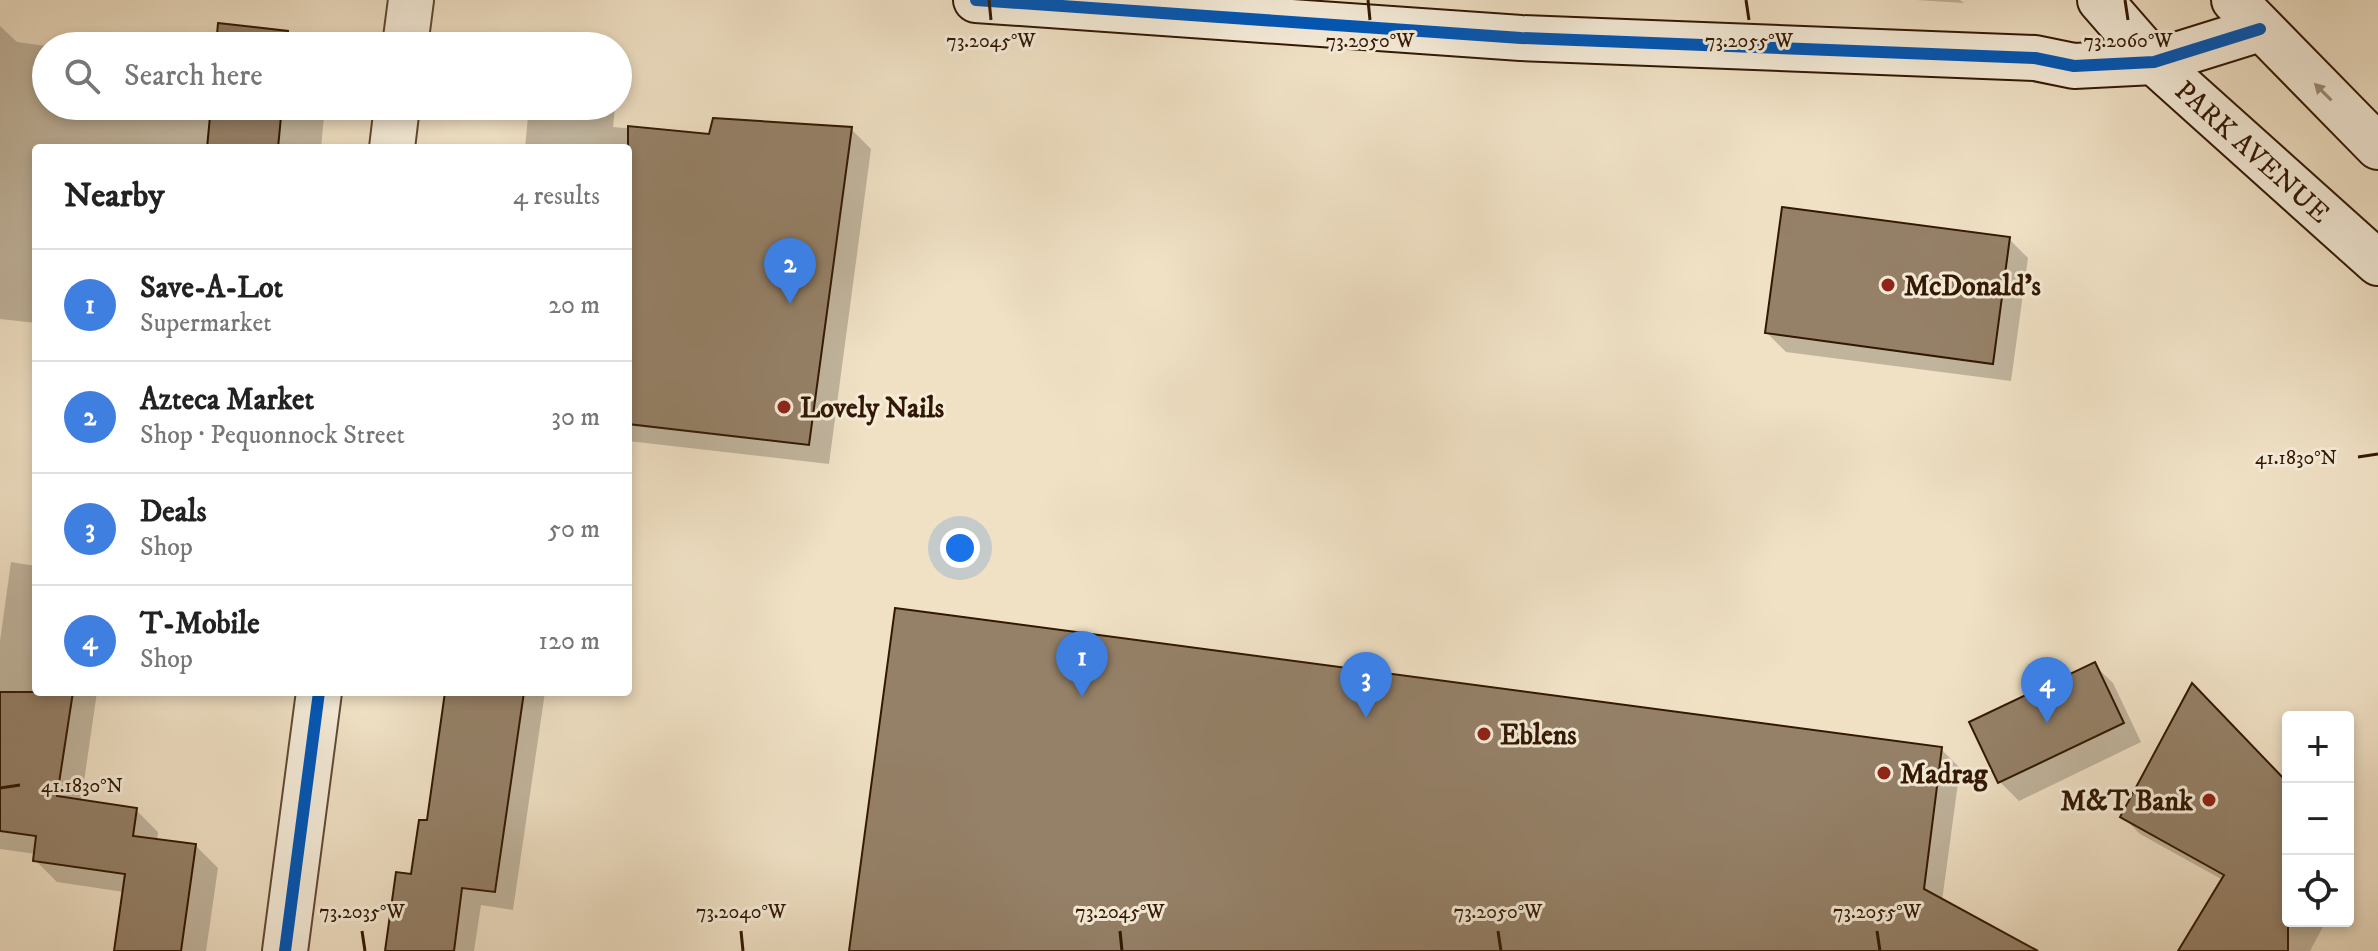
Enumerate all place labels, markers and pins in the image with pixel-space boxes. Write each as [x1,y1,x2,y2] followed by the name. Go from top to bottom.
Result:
[764,238,816,304] pin: 2
[1904,269,2041,304] place label: McDonald's
[1879,276,1897,294] marker: McDonald's
[800,391,945,426] place label: Lovely Nails
[775,398,793,416] marker: Lovely Nails
[1056,631,1108,697] pin: 1
[1340,652,1392,718] pin: 3
[2021,657,2073,723] pin: 4
[1500,718,1577,753] place label: Eblens
[1475,725,1493,743] marker: Eblens
[1900,757,1989,792] place label: Madrag
[1875,764,1893,782] marker: Madrag
[2061,784,2194,819] place label: M&T Bank
[2200,791,2218,809] marker: M&T Bank

